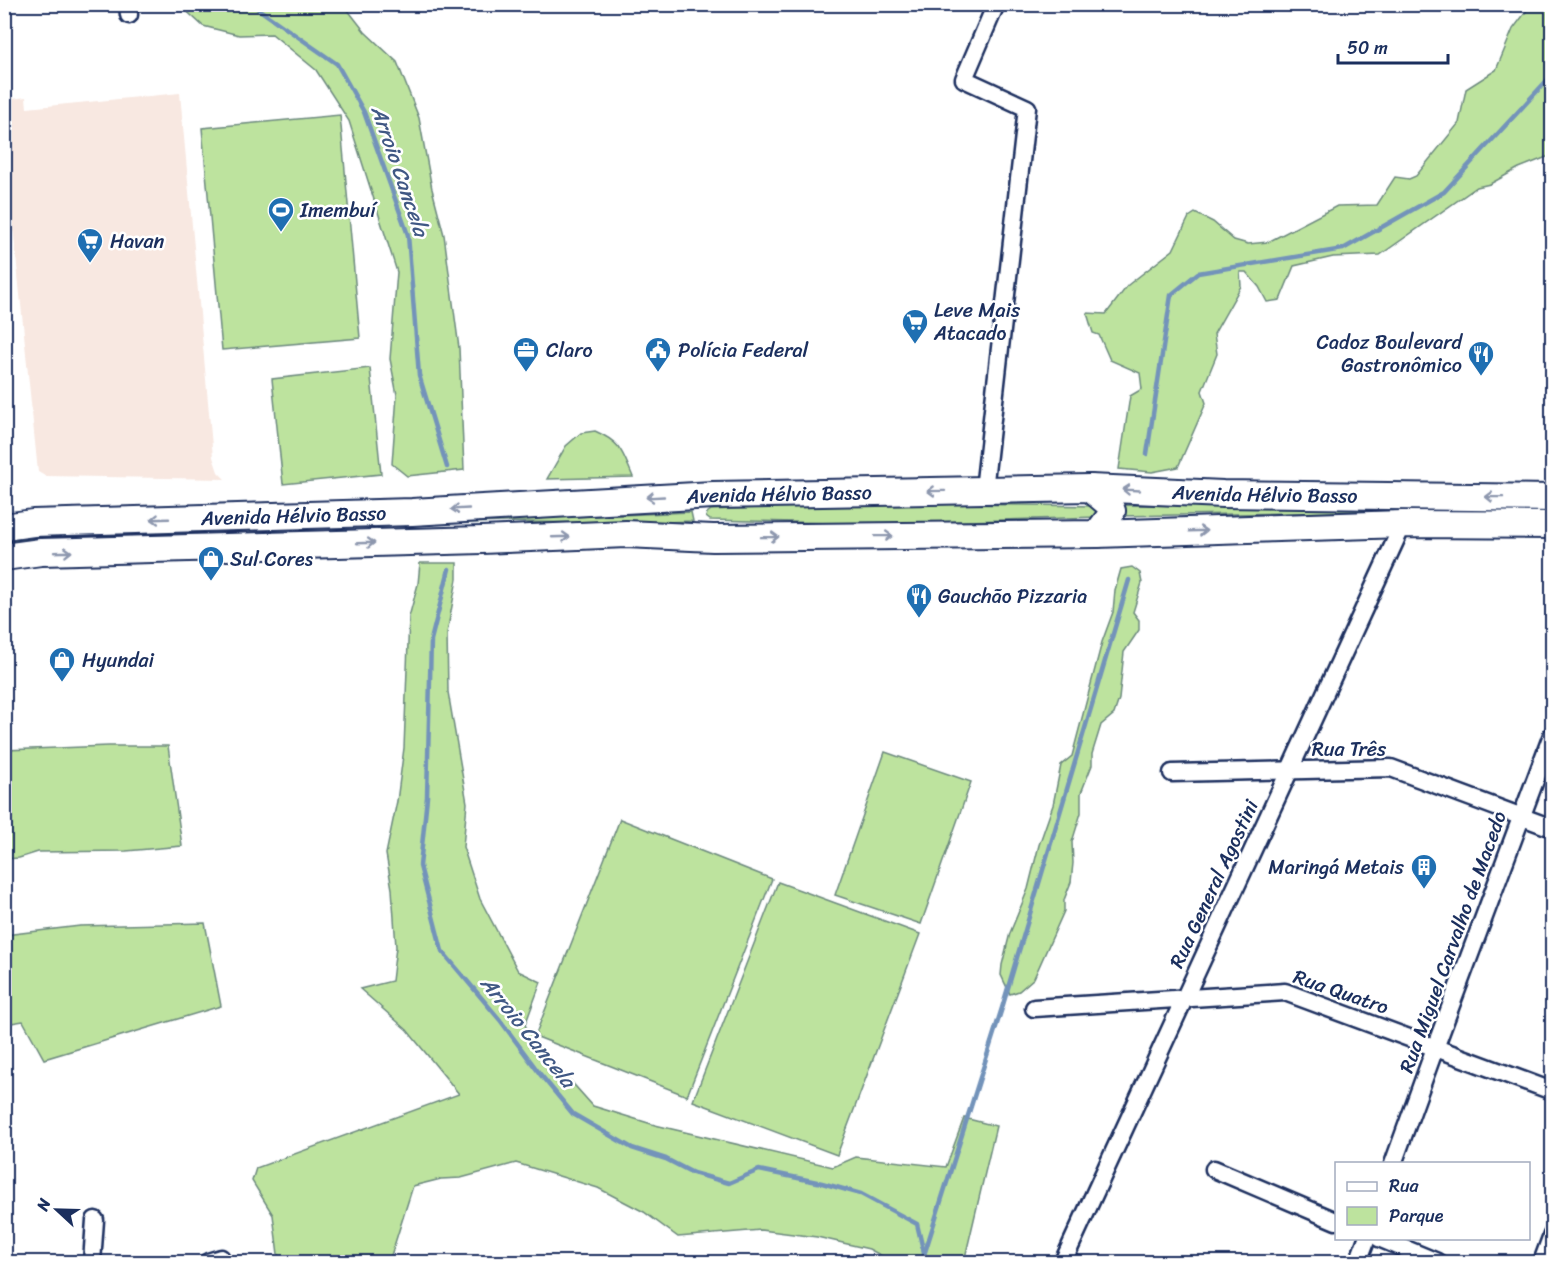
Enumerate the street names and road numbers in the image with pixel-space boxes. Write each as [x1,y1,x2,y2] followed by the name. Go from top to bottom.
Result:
[1170,474,1358,513] street label: Avenida Hélvio Basso
[684,475,872,514] street label: Avenida Hélvio Basso
[199,495,387,536] street label: Avenida Hélvio Basso
[1312,732,1387,767] street label: Rua Três
[1160,793,1269,974] street label: Rua General Agostini
[1389,806,1517,1078] street label: Rua Miguel Carvalho de Macedo
[1289,959,1393,1025] street label: Rua Quatro

